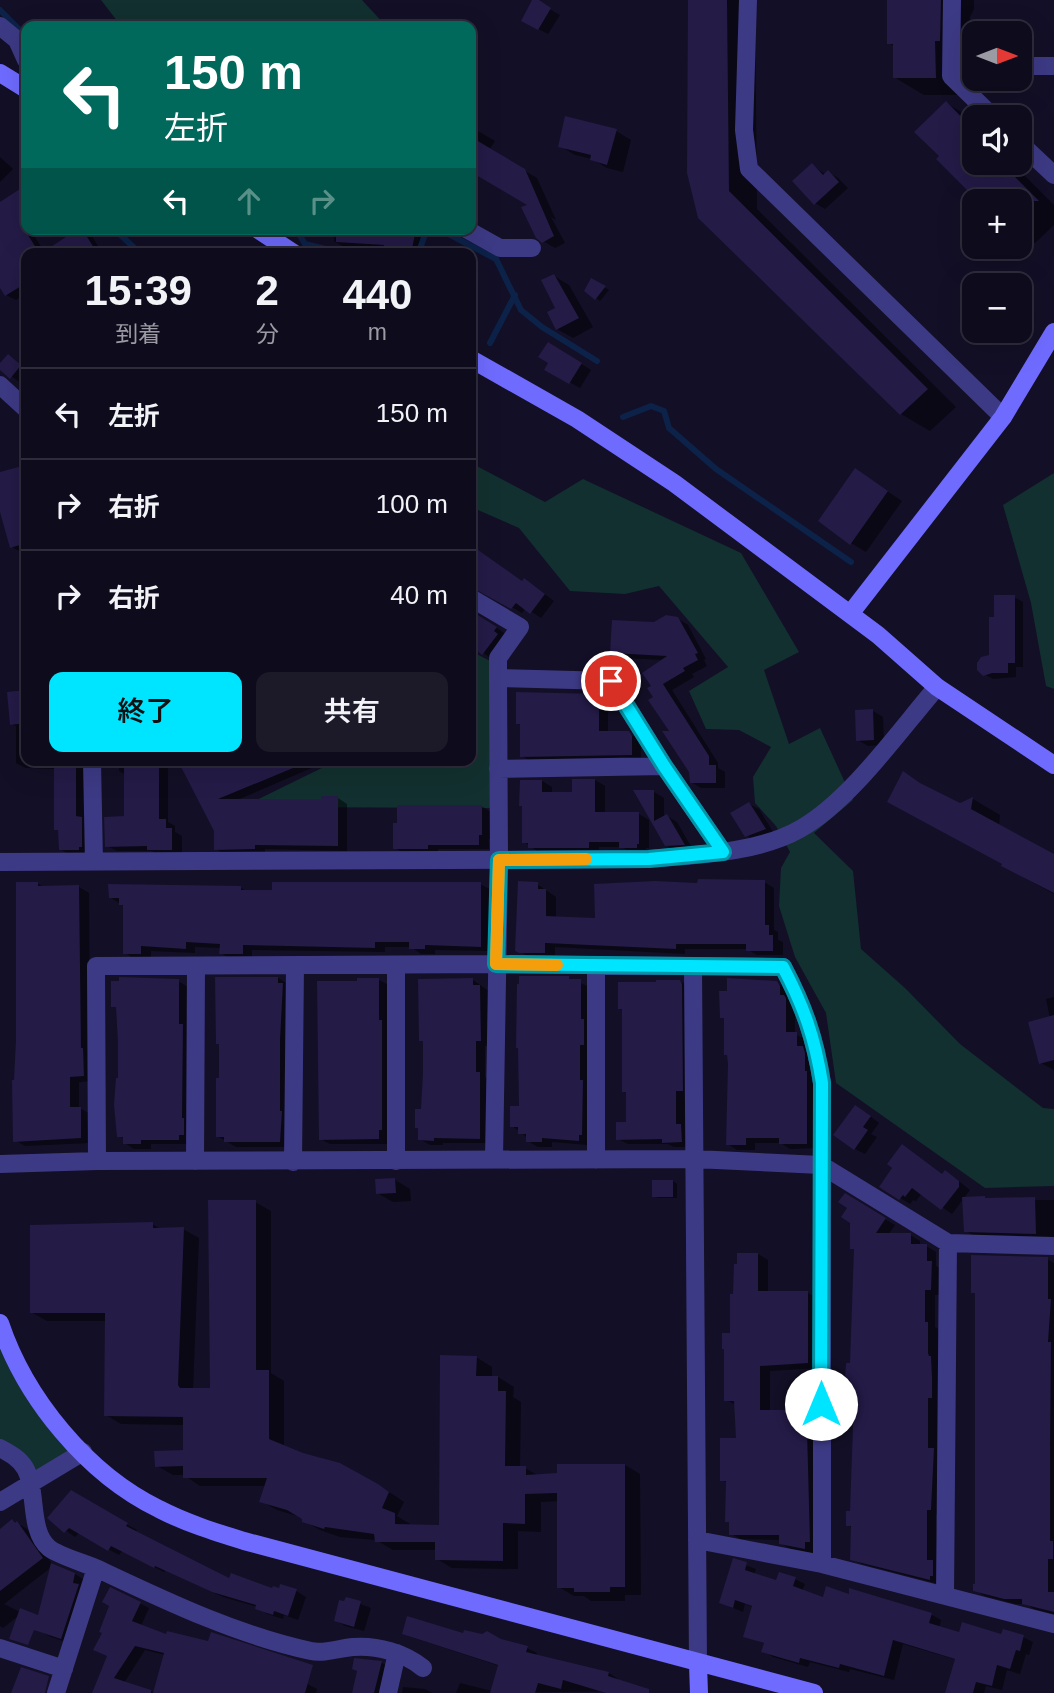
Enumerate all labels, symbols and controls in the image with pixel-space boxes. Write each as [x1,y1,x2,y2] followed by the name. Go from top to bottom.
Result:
[962,21,1032,91] north arrow
[962,21,1032,343] map controls
[164,45,303,99] text: 150 m
[49,49,140,140] icon: left
[962,105,1032,175] button: sound
[164,110,228,146] text: 左折
[157,182,195,220] icon: left
[230,182,268,220] icon: ahead
[303,182,341,220] icon: right
[962,189,1032,259] button: +
[85,267,192,314] text: 15:39
[255,267,279,314] text: 2
[342,271,412,318] text: 440
[962,273,1032,343] button: −
[368,319,387,345] text: m
[115,321,161,347] text: 到着
[256,321,279,347] text: 分
[49,395,87,433] icon: left
[376,398,448,428] text: 150 m
[108,401,160,431] text: 左折
[49,486,87,524] icon: right
[376,489,448,519] text: 100 m
[108,492,160,522] text: 右折
[49,577,87,615] icon: right
[390,580,448,610] text: 40 m
[108,583,160,613] text: 右折
[581,651,641,711] pin
[592,662,630,700] icon: arrive
[49,672,242,752] button: 終了
[256,672,448,752] button: 共有
[784,1367,858,1441] position arrow

